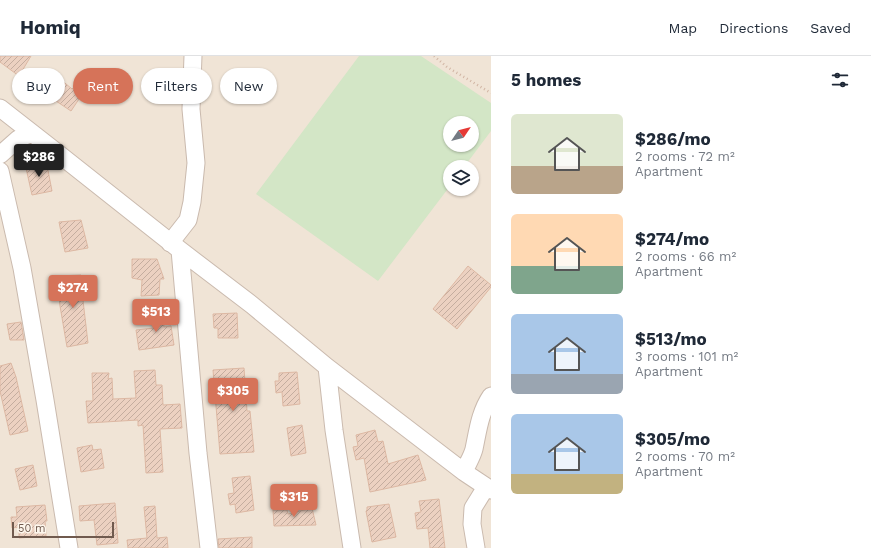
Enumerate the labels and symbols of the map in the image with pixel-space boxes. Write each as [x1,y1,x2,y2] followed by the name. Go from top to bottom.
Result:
[443,116,479,152] north arrow
[15,144,63,178] pin: $286
[49,275,97,309] pin: $274
[132,299,180,333] pin: $513
[209,378,257,412] pin: $305
[270,484,318,518] pin: $315
[12,520,114,539] scale bar

